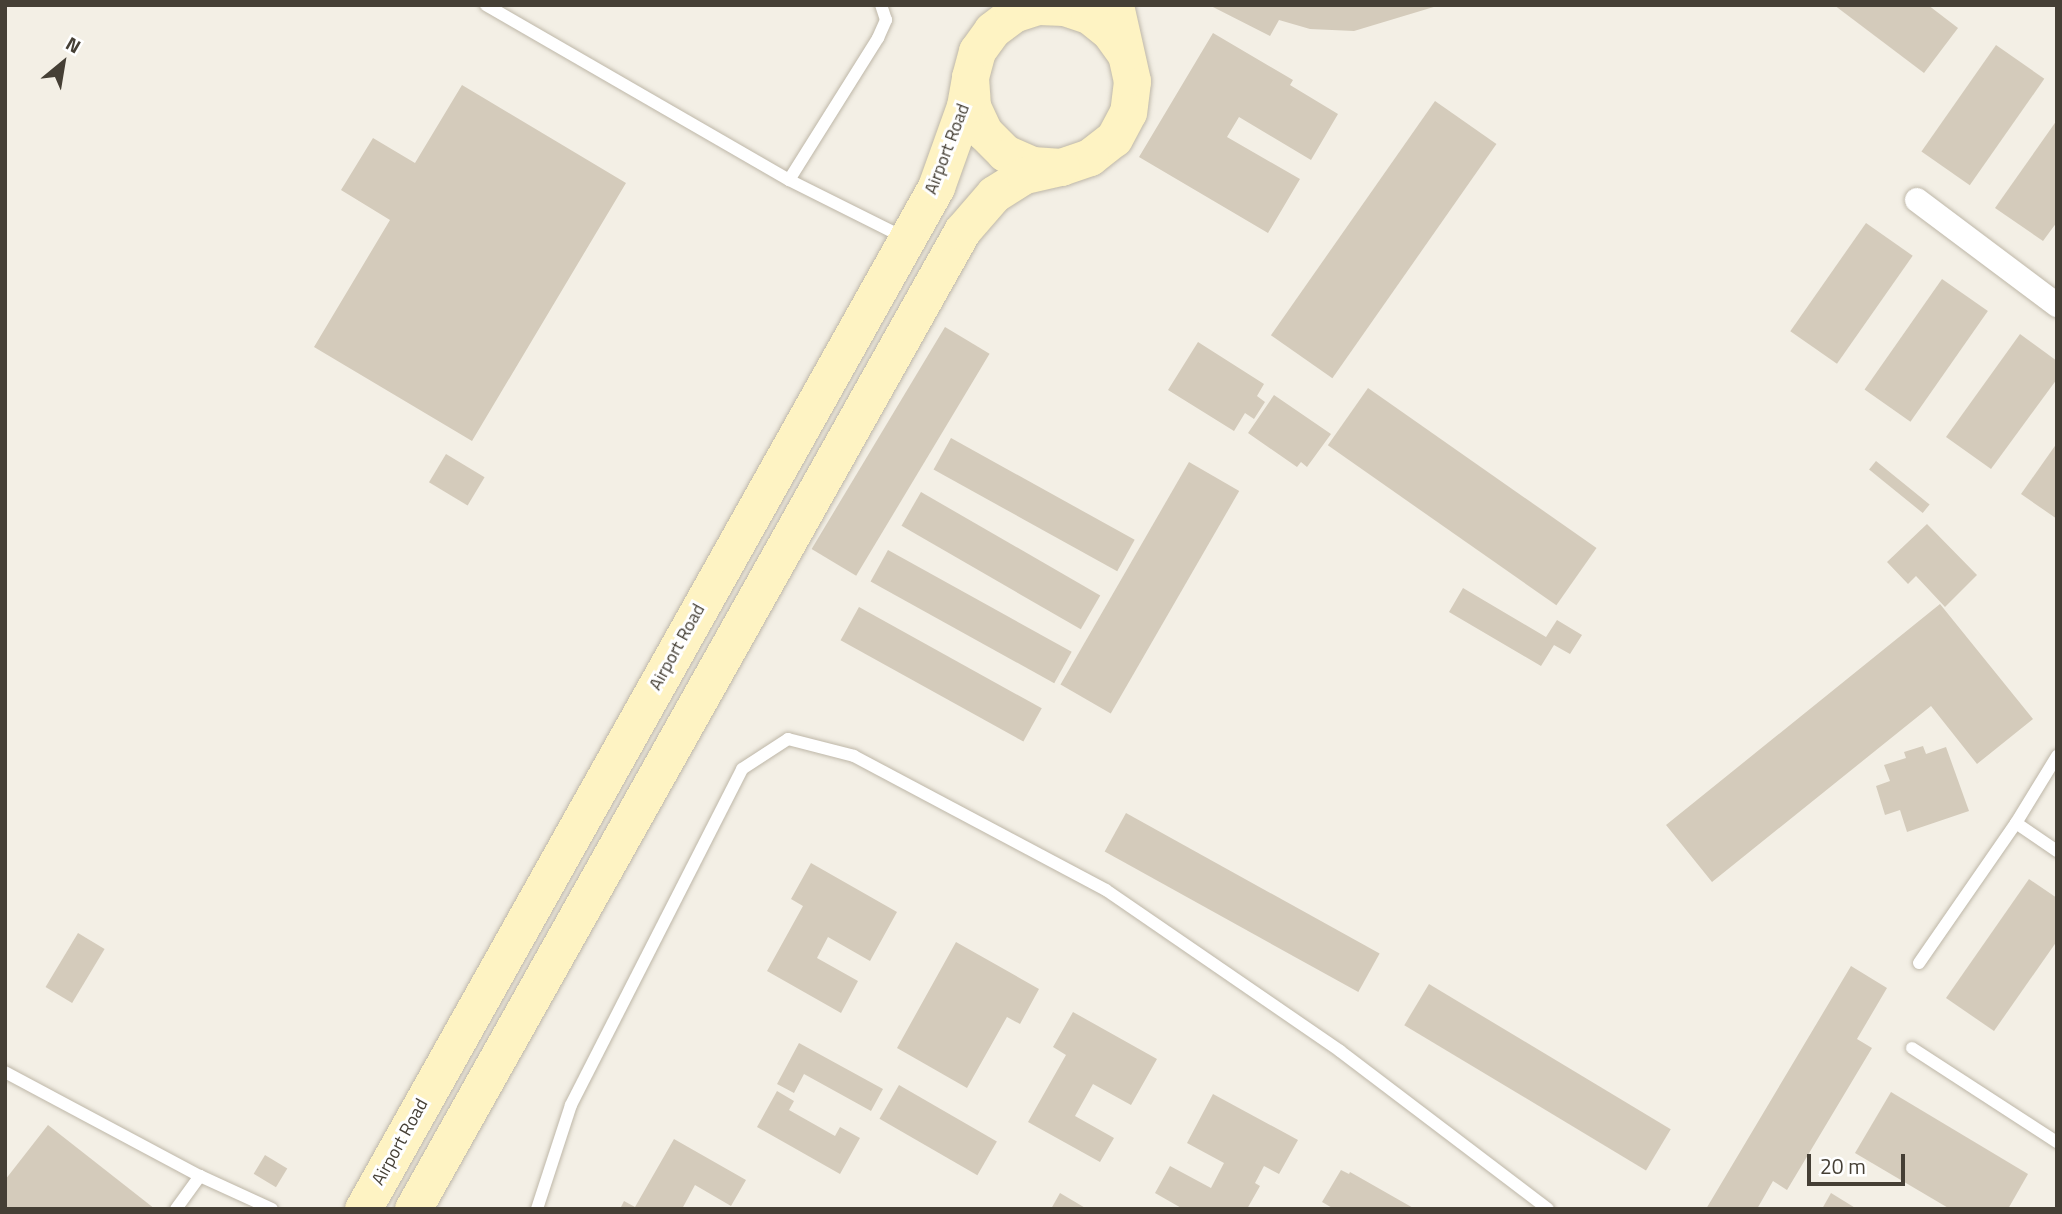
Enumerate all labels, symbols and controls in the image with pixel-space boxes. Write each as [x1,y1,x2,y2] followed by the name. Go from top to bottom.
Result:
[28,28,98,98] north arrow
[61,29,87,60] text: N
[920,101,974,197] street label: Airport Road
[644,600,710,694] street label: Airport Road
[367,1095,433,1189] street label: Airport Road
[1810,1140,1908,1184] scale bar
[1820,1150,1866,1182] text: 20 m

